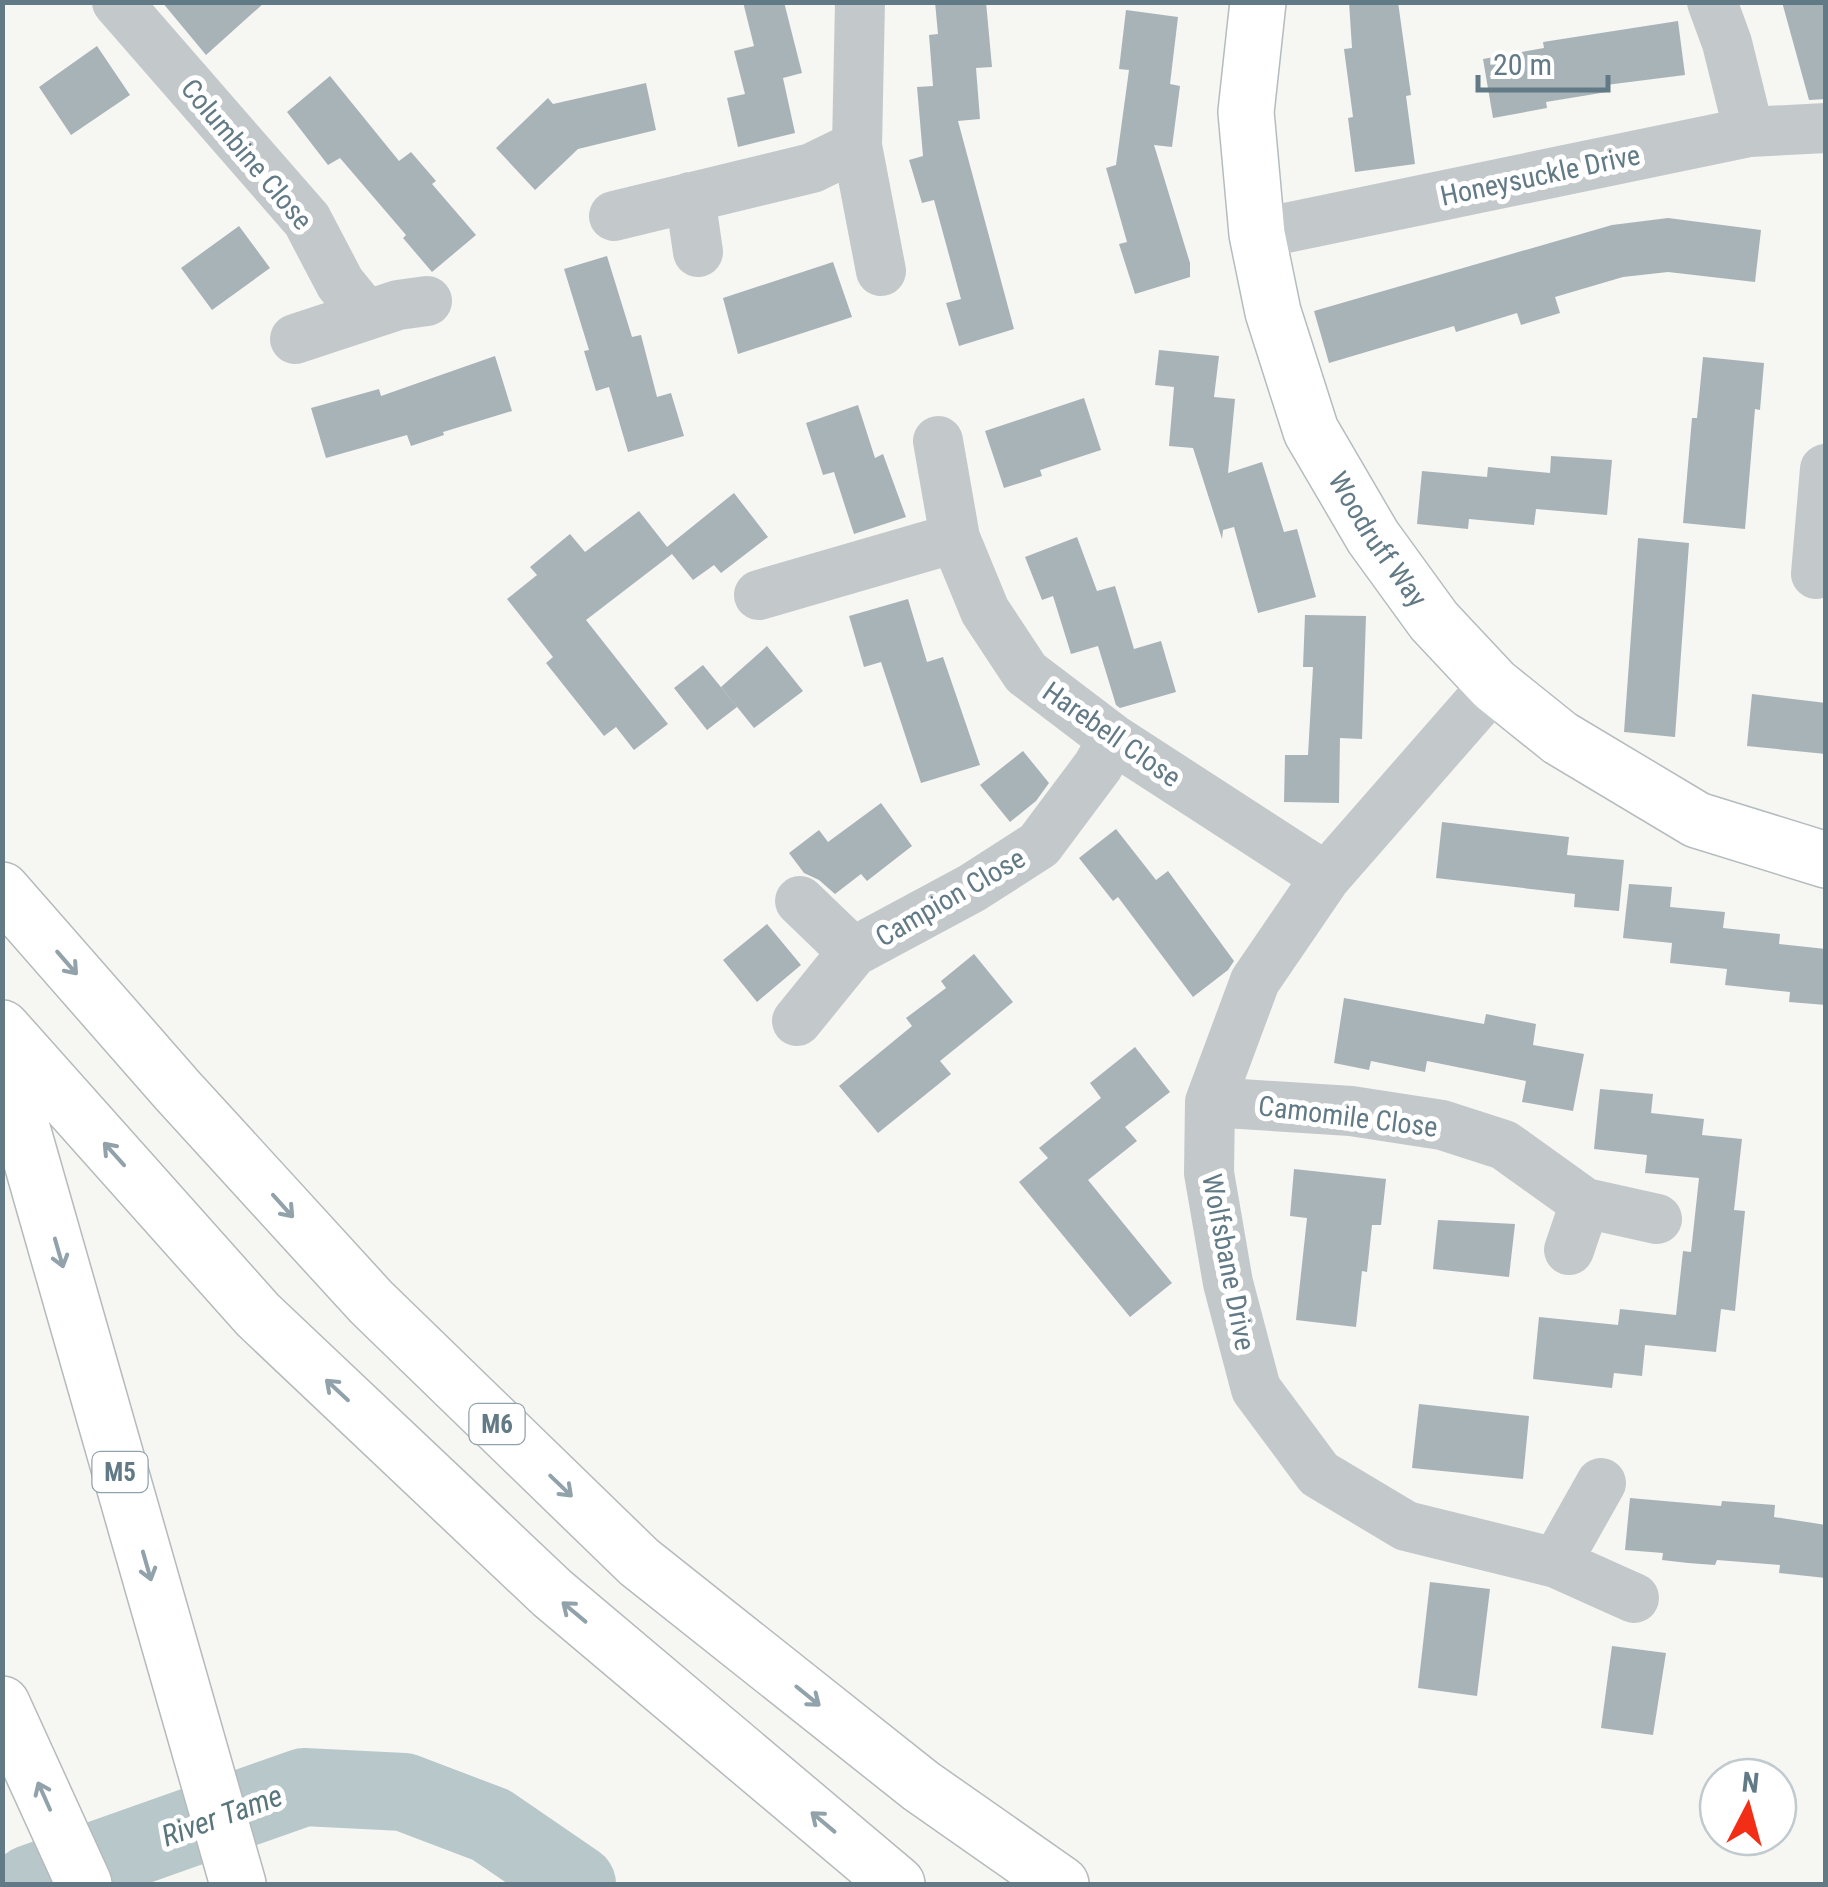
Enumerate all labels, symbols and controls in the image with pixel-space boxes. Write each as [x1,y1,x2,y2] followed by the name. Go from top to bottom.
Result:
[1478,30,1608,92] scale bar
[1493,47,1552,82] text: 20 m
[174,72,319,236] street label: Columbine Close
[1437,138,1643,213] street label: Honeysuckle Drive
[1321,466,1434,614] street label: Woodruff Way
[1036,675,1187,794] street label: Harebell Close
[870,841,1031,953] street label: Campion Close
[55,950,78,975] one-way arrow
[1257,1089,1439,1144] street label: Camomile Close
[103,1142,126,1167] one-way arrow
[1195,1171,1262,1353] street label: Wolfsbane Drive
[271,1193,294,1218] one-way arrow
[51,1237,70,1268] one-way arrow
[326,1378,350,1402] one-way arrow
[470,1404,524,1444] road number: M6
[92,1452,148,1492] road number: M5
[548,1474,572,1498] one-way arrow
[138,1550,157,1581] one-way arrow
[562,1602,588,1624] one-way arrow
[794,1686,821,1707] one-way arrow
[1698,1757,1798,1857] north arrow
[1740,1765,1761,1800] text: N
[157,1778,287,1854] water label: River Tame
[34,1781,52,1812] one-way arrow
[810,1811,836,1833] one-way arrow

